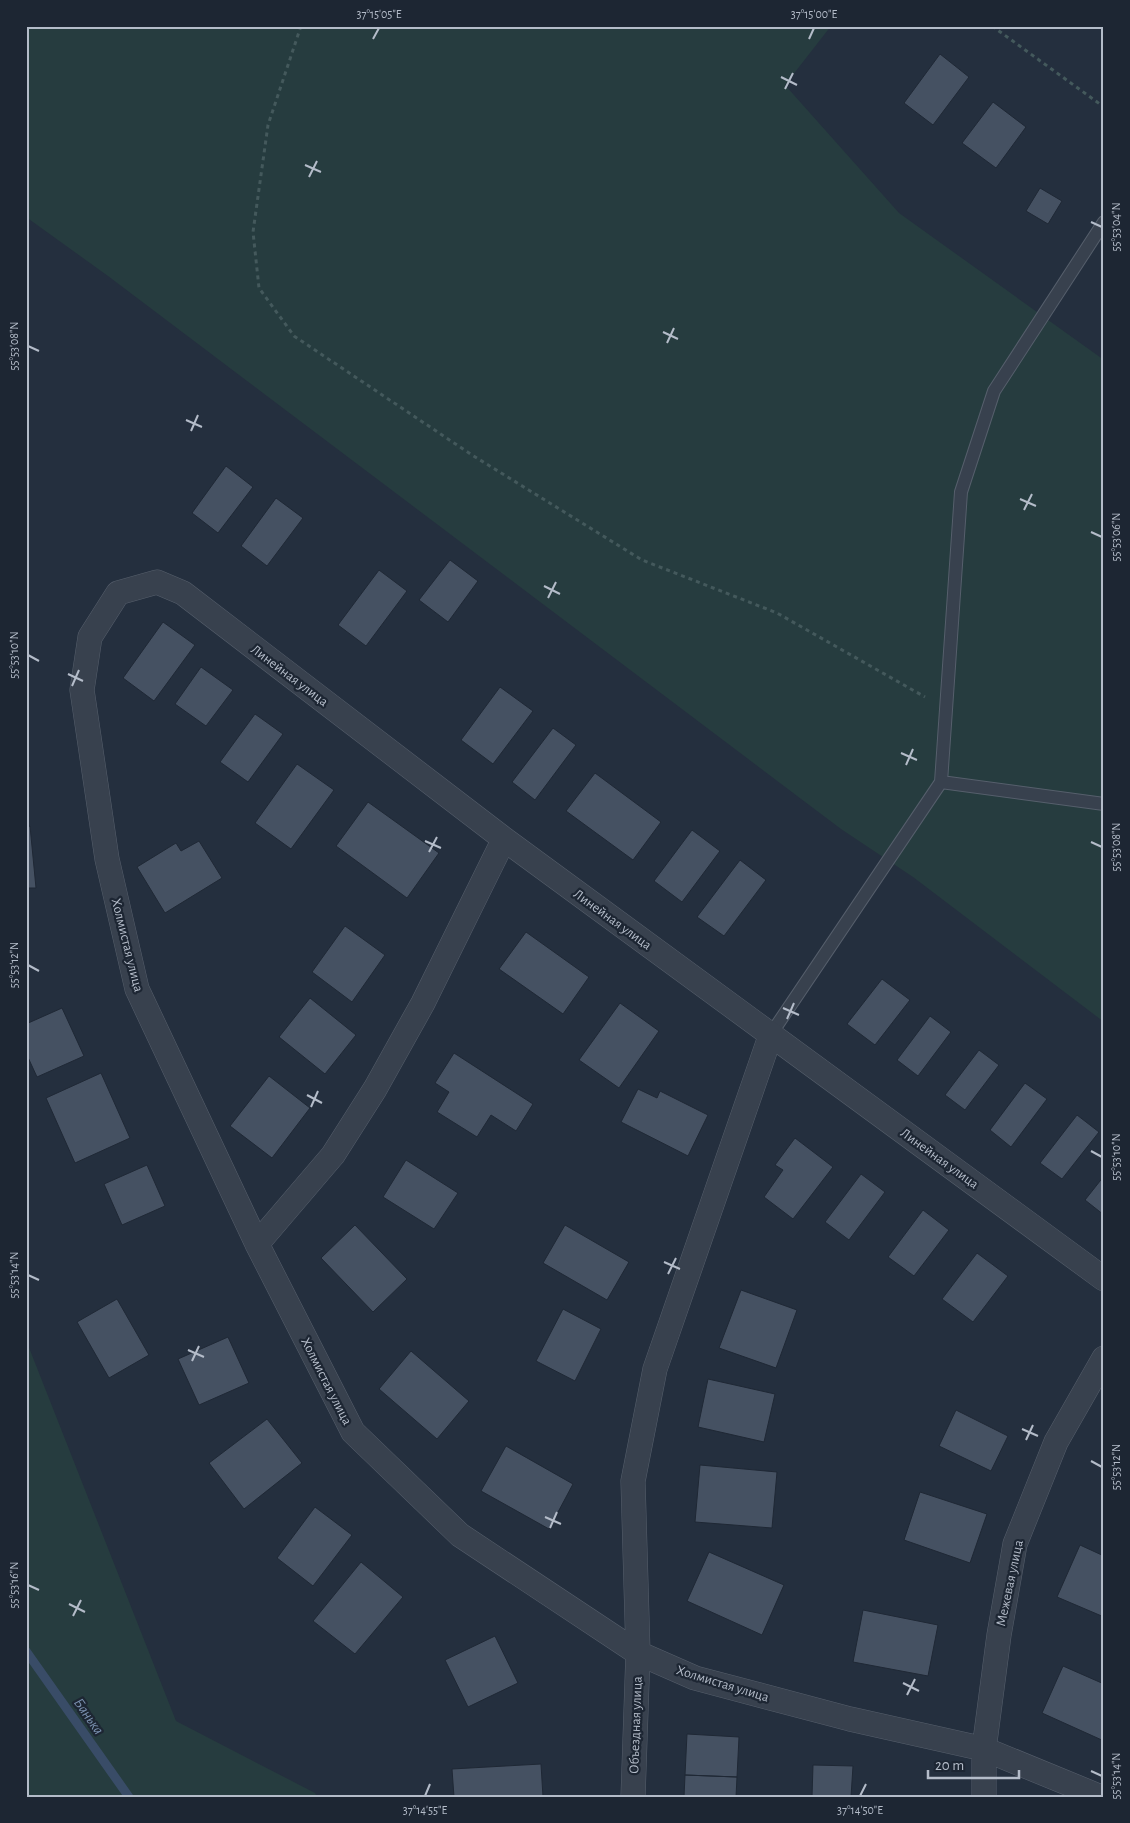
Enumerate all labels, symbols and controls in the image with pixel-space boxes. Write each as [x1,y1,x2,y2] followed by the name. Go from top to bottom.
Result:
[356,8,402,20] text: 37°15'05"E
[791,8,837,20] text: 37°15'00"E
[1110,202,1122,252] text: 55°53'04"N
[8,321,20,371] text: 55°53'08"N
[1110,512,1122,562] text: 55°53'06"N
[8,631,20,679] text: 55°53'10"N
[248,642,331,710] street label: Линейная улица
[1110,822,1122,872] text: 55°53'08"N
[571,887,654,953] street label: Линейная улица
[109,897,146,994] street label: Холмистая улица
[8,942,20,988] text: 55°53'12"N
[898,1126,981,1192] street label: Линейная улица
[1110,1133,1122,1181] text: 55°53'10"N
[8,1252,20,1298] text: 55°53'14"N
[298,1335,354,1428] street label: Холмистая улица
[1110,1444,1122,1490] text: 55°53'12"N
[994,1538,1026,1628] street label: Межевая улица
[8,1562,20,1608] text: 55°53'16"N
[675,1663,771,1705] street label: Холмистая улица
[627,1675,645,1774] street label: Объездная улица
[71,1695,106,1737] water label: Банька
[928,1748,1019,1780] scale bar
[1110,1753,1122,1799] text: 55°53'14"N
[935,1758,964,1773] text: 20 m
[403,1804,447,1816] text: 37°14'55"E
[837,1804,883,1816] text: 37°14'50"E

